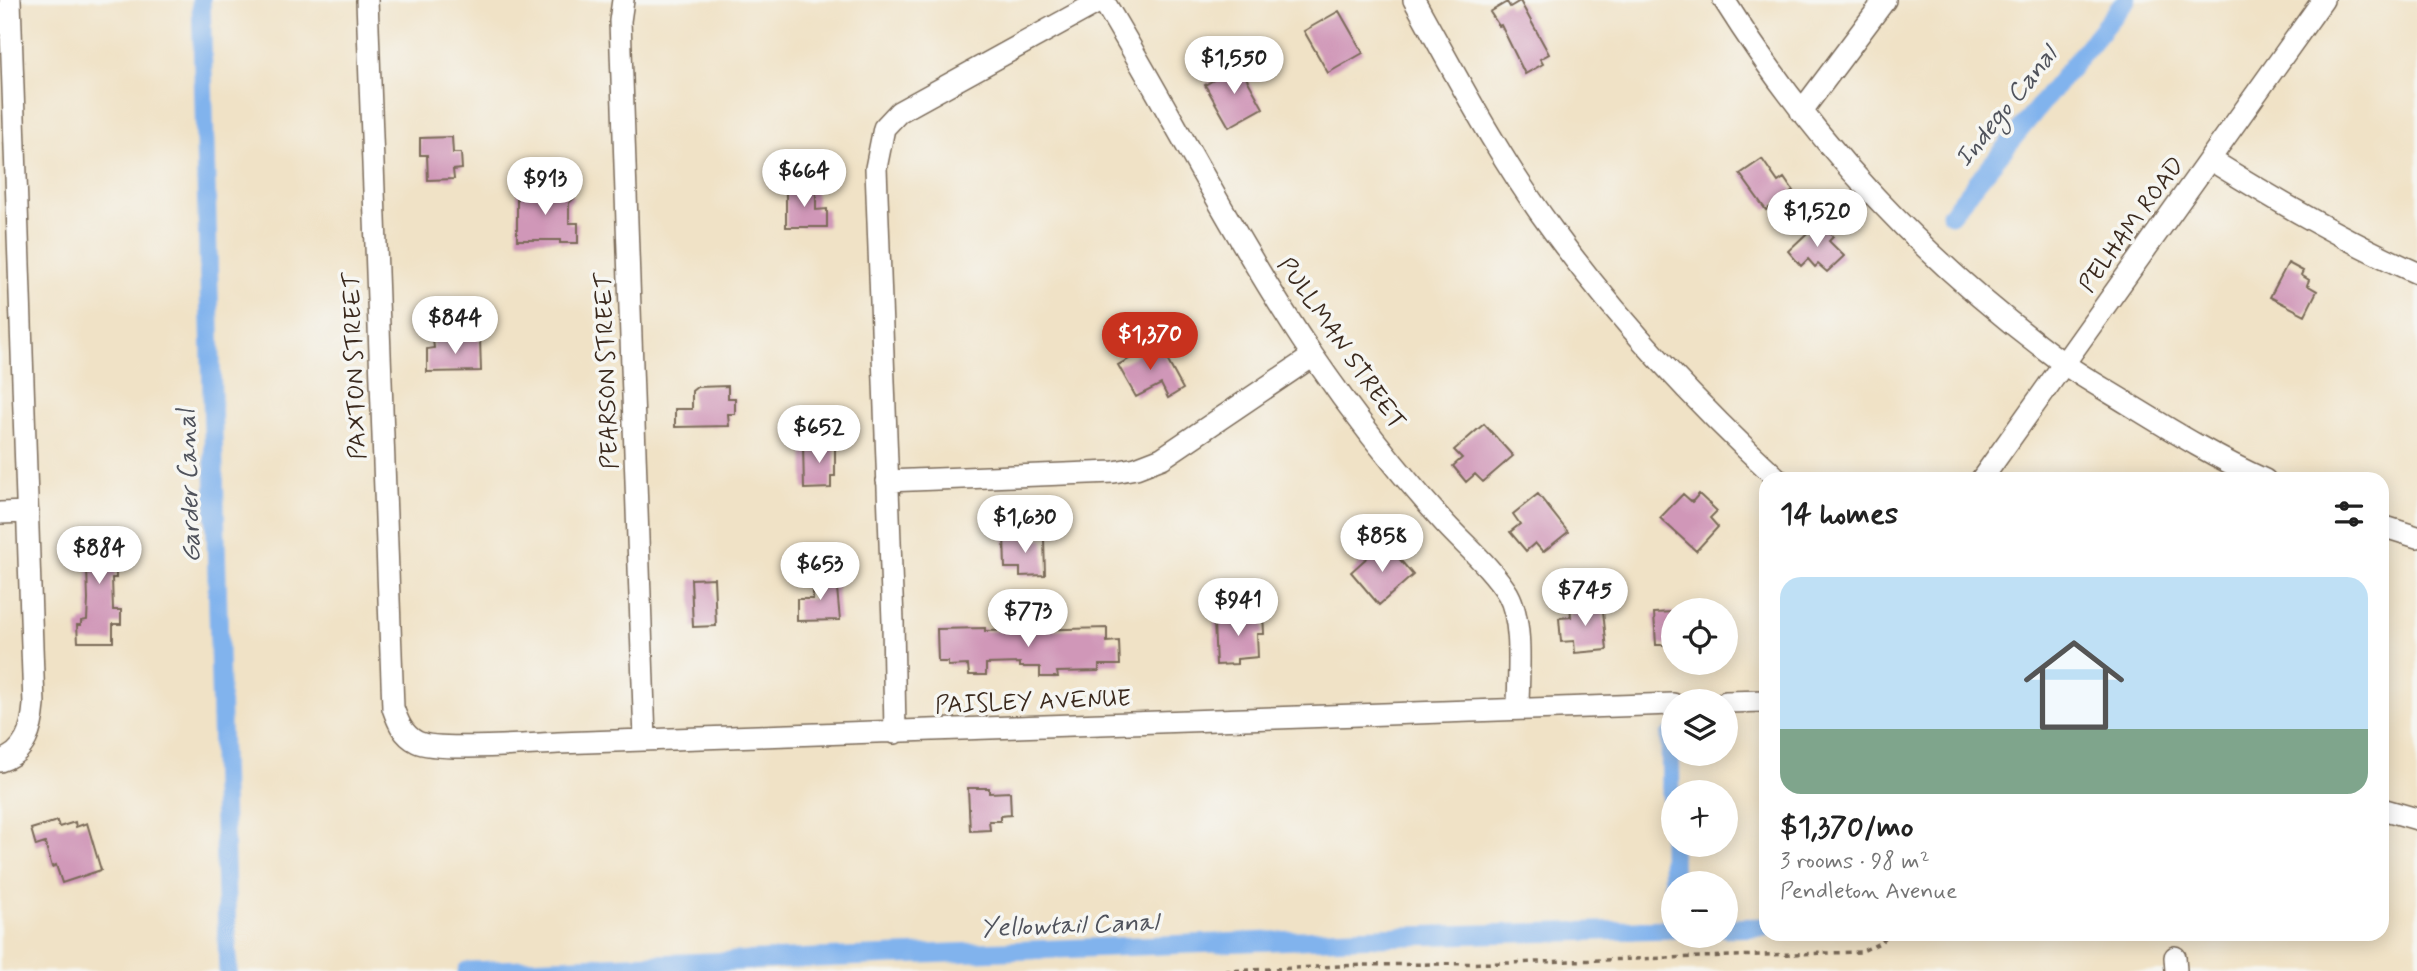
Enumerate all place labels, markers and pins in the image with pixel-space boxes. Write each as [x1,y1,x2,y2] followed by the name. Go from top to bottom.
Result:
[1177,36,1291,96] pin: $1,550
[763,150,845,209] pin: $664
[504,158,586,217] pin: $913
[1760,190,1874,249] pin: $1,520
[414,296,496,356] pin: $844
[1093,312,1207,372] pin: $1,370
[778,406,860,465] pin: $652
[968,496,1082,555] pin: $1,630
[1341,514,1423,574] pin: $858
[58,526,140,586] pin: $884
[779,542,861,602] pin: $653
[1544,568,1626,628] pin: $745
[1197,578,1279,638] pin: $941
[987,590,1069,649] pin: $773

